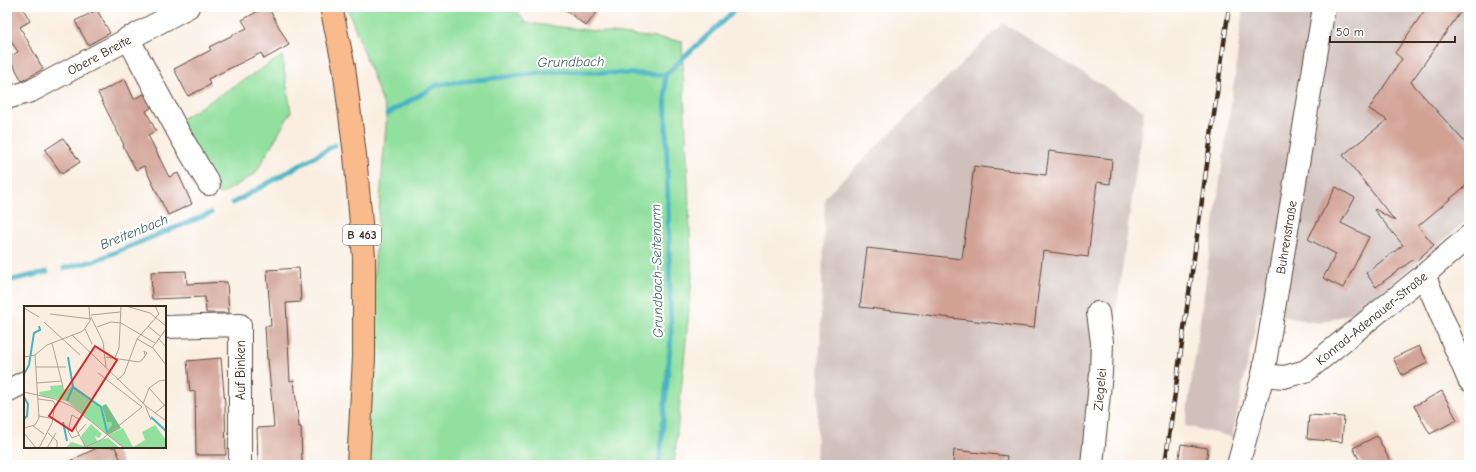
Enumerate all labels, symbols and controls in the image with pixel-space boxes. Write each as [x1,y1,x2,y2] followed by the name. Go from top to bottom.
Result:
[1330,18,1455,44] scale bar
[1336,25,1364,39] text: 50 m
[65,31,134,78] street label: Obere Breite
[537,53,605,71] water label: Grundbach
[1272,199,1299,275] street label: Buhrenstraße
[647,204,667,338] water label: Grundbach-Seitenarm
[97,211,171,253] water label: Breitenbach
[343,225,381,245] road number: B 463
[1313,268,1430,368] street label: Konrad-Adenauer-Straße
[24,306,166,448] inset map
[233,340,248,400] street label: Auf Binken
[1090,368,1109,411] street label: Ziegelei

